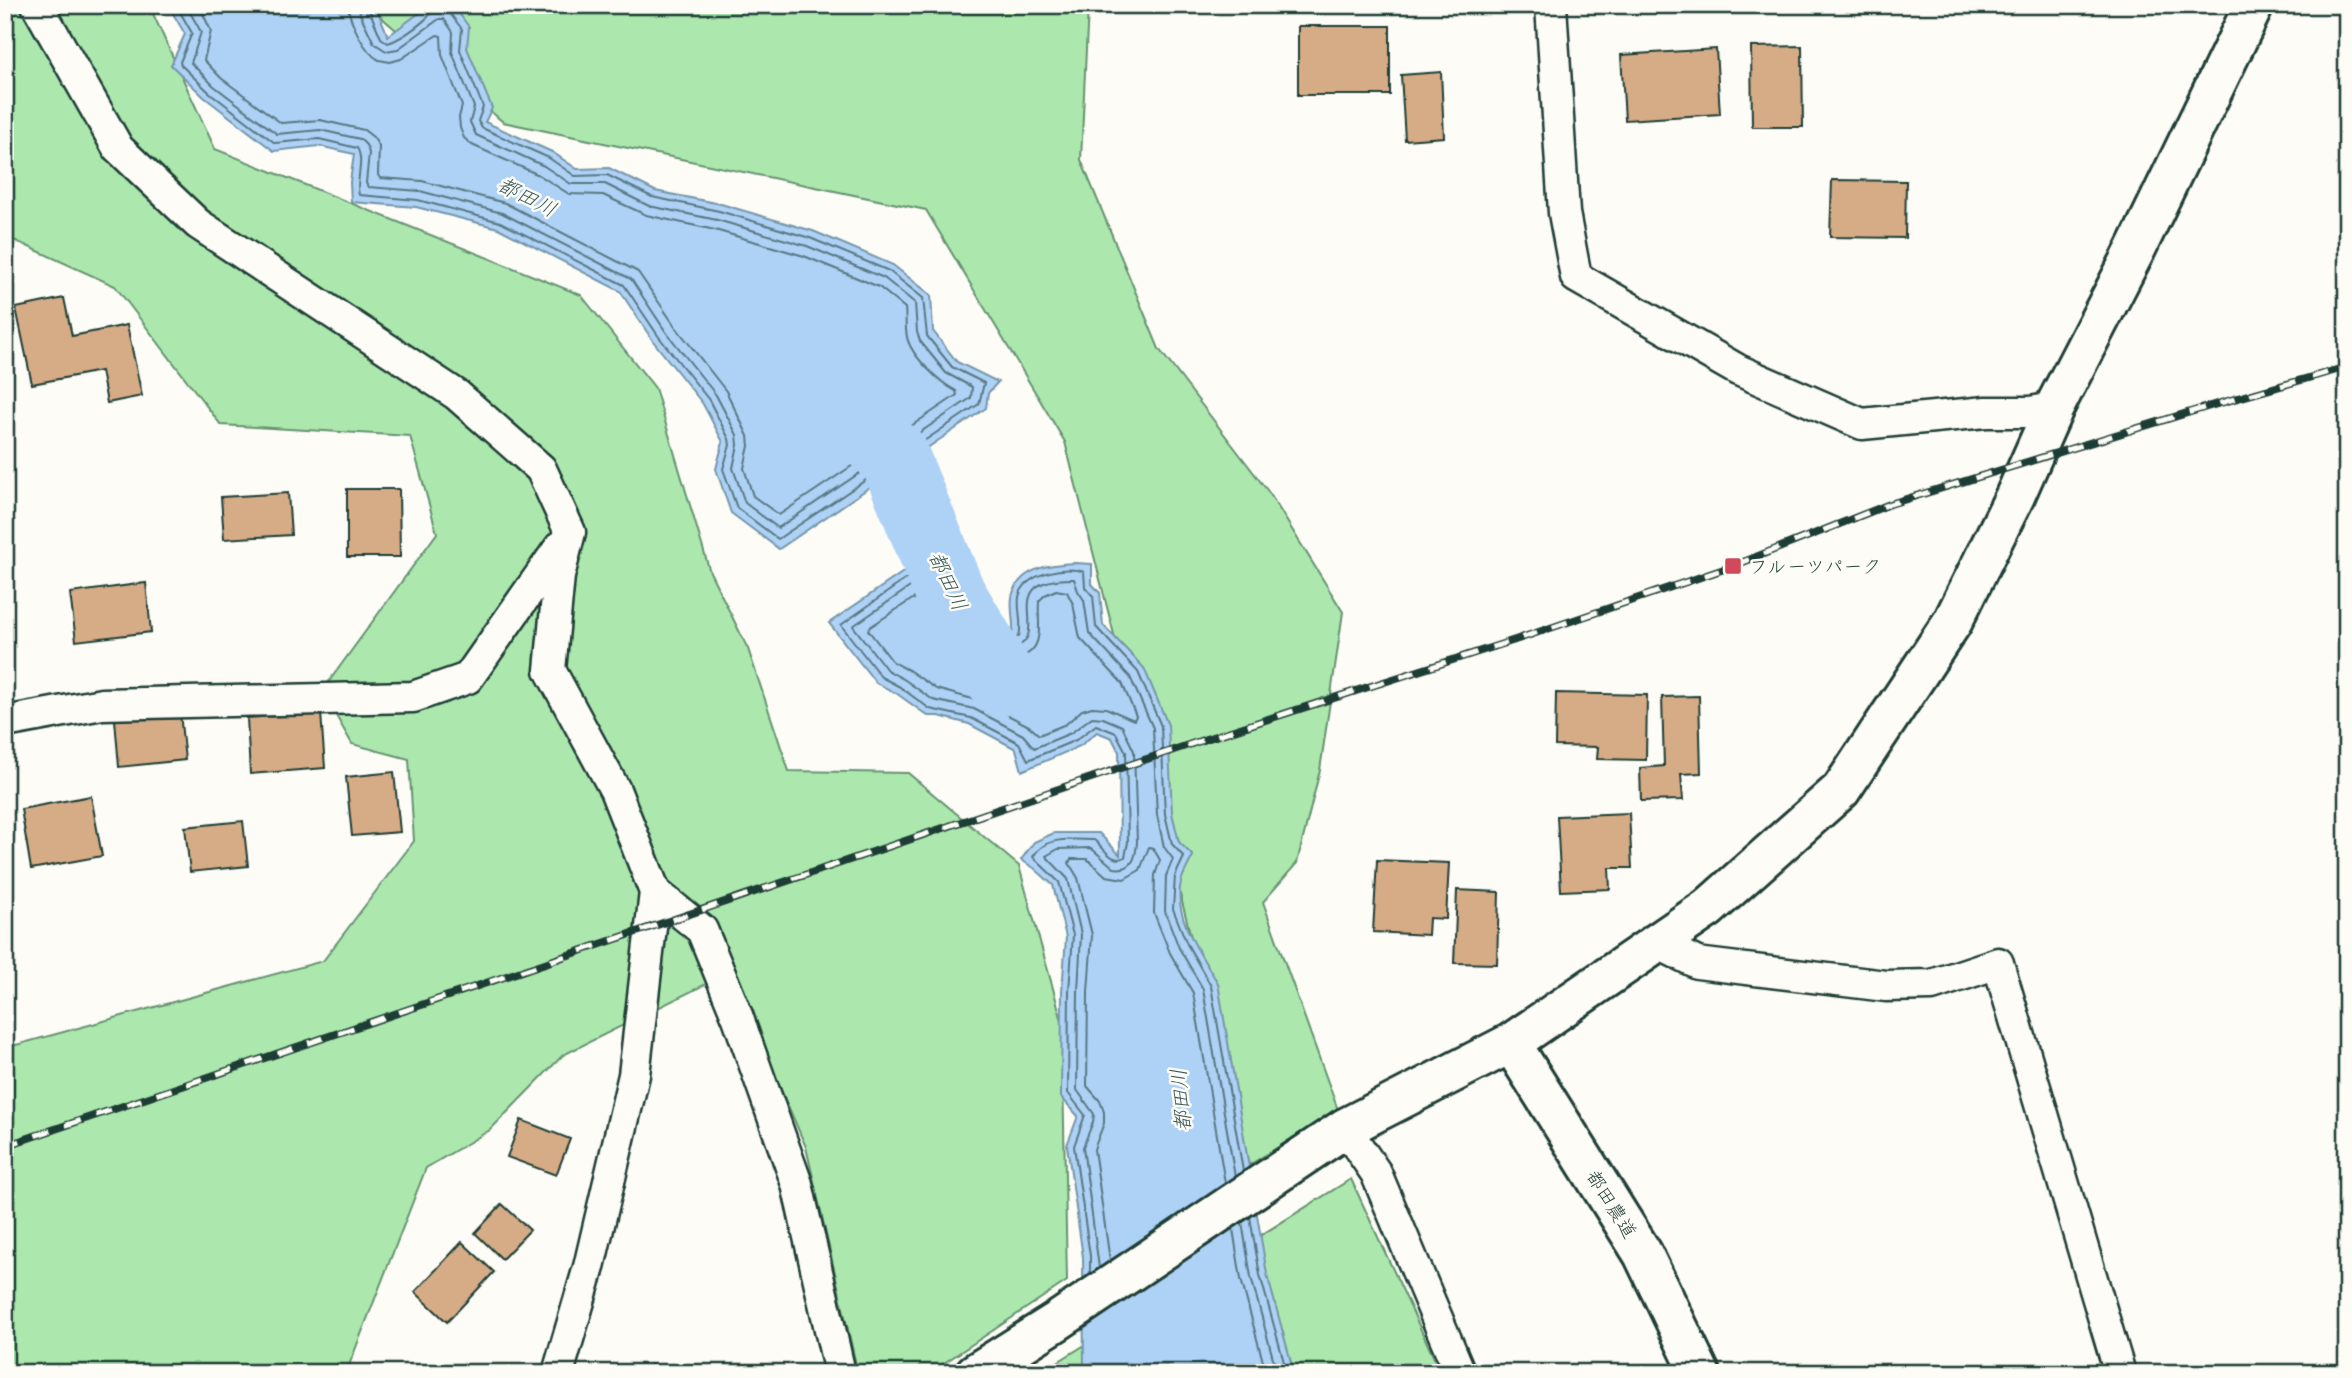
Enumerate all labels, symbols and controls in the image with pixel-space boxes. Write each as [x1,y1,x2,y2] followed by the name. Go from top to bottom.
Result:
[492,170,561,225] water label: 都田川
[921,547,974,616] water label: 都田川
[1749,554,1881,581] place label: フルーツパーク
[1723,556,1743,576] marker: フルーツパーク
[1164,1067,1199,1133] water label: 都田川
[1579,1165,1642,1244] street label: 都田農道

